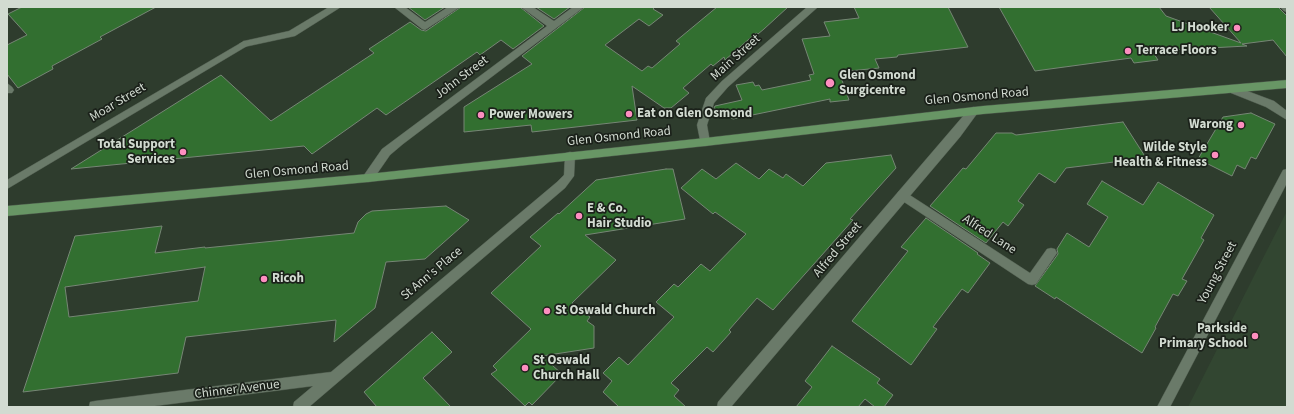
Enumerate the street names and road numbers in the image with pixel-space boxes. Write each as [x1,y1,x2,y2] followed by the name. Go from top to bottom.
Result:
[708,32,764,84] street label: Main Street
[432,53,492,103] street label: John Street
[87,80,149,126] street label: Moar Street
[924,85,1030,109] street label: Glen Osmond Road
[566,124,672,150] street label: Glen Osmond Road
[244,159,350,183] street label: Glen Osmond Road
[959,212,1019,258] street label: Alfred Lane
[810,219,866,281] street label: Alfred Street
[1195,239,1241,307] street label: Young Street
[398,244,466,304] street label: St Ann's Place
[194,377,280,403] street label: Chinner Avenue

